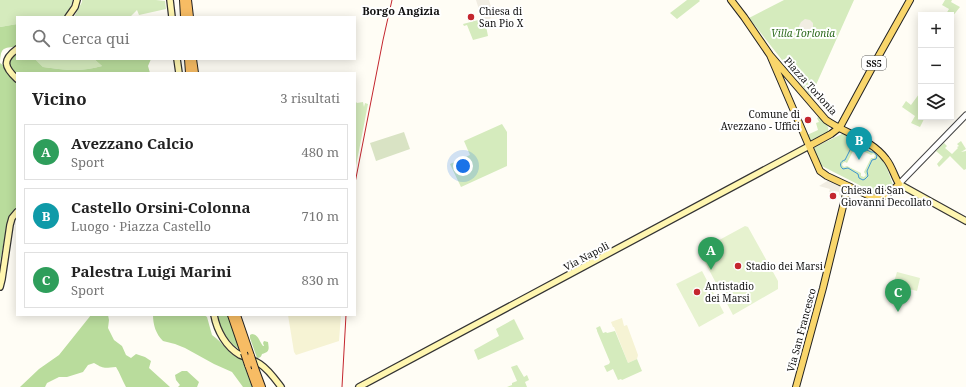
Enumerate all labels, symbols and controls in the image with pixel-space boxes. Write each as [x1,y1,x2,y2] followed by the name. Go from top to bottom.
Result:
[362,3,440,18] district label: Borgo Angizia
[479,4,524,30] place label: Chiesa di San Pio X
[466,12,476,22] marker: Chiesa di San Pio X
[918,12,954,120] map controls
[918,12,954,48] button: +
[16,16,356,60] search box
[771,26,835,40] park label: Villa Torlonia
[30,27,52,49] icon: search
[62,28,130,48] text: Cerca qui
[918,48,954,84] button: −
[781,54,841,118] street label: Piazza Torlonia
[862,56,886,70] road number: SS5
[918,84,954,120] button: layers
[32,87,87,110] text: Vicino
[280,89,340,107] text: 3 risultati
[721,107,801,133] place label: Comune di Avezzano - Uffici
[803,115,813,125] marker: Comune di Avezzano - Uffici
[846,127,872,160] pin: B
[71,133,194,153] text: Avezzano Calcio
[41,143,51,161] text: A
[302,143,339,161] text: 480 m
[71,153,104,171] text: Sport
[453,156,473,176] your location
[841,183,932,209] place label: Chiesa di San Giovanni Decollato
[828,191,838,201] marker: Chiesa di San Giovanni Decollato
[71,197,250,217] text: Castello Orsini-Colonna
[42,207,50,225] text: B
[302,207,339,225] text: 710 m
[71,217,211,235] text: Luogo · Piazza Castello
[698,237,724,270] pin: A
[561,238,612,274] street label: Via Napoli
[746,259,824,273] place label: Stadio dei Marsi
[71,261,232,281] text: Palestra Luigi Marini
[733,261,743,271] marker: Stadio dei Marsi
[42,271,50,289] text: C
[302,271,339,289] text: 830 m
[705,279,754,305] place label: Antistadio dei Marsi
[885,279,911,312] pin: C
[71,281,104,299] text: Sport
[783,286,819,373] street label: Via San Francesco
[692,287,702,297] marker: Antistadio dei Marsi

